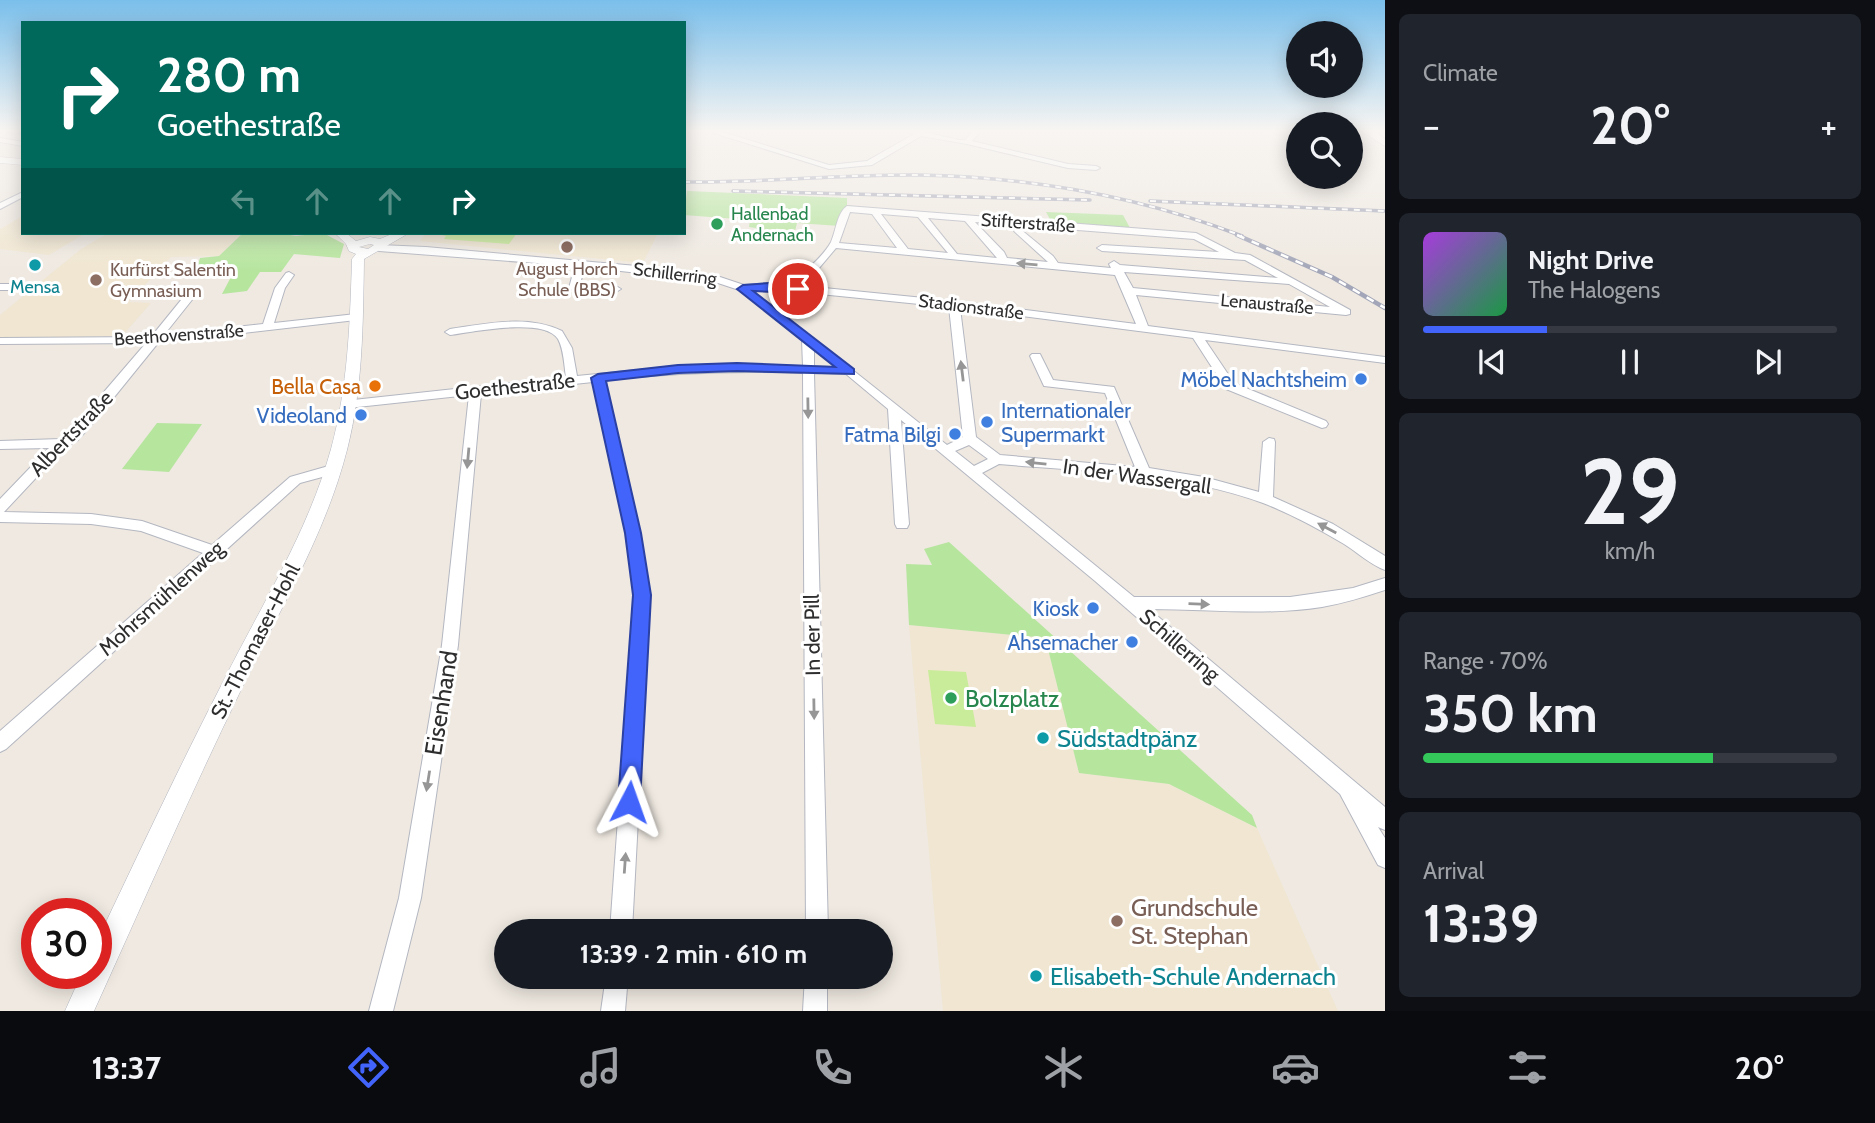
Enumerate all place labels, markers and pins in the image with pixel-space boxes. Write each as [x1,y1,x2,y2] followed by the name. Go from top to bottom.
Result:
[731,203,814,246] place label: Hallenbad Andernach
[709,216,725,232] marker: Hallenbad Andernach
[559,239,575,255] marker: August Horch Schule (BBS)
[27,257,43,273] marker: Mensa
[516,258,618,301] place label: August Horch Schule (BBS)
[110,259,236,302] place label: Kurfürst Salentin Gymnasium
[768,259,828,319] pin
[88,272,104,288] marker: Kurfürst Salentin Gymnasium
[10,276,60,298] place label: Mensa
[1180,367,1347,392] place label: Möbel Nachtsheim
[1353,371,1369,387] marker: Möbel Nachtsheim
[271,374,361,399] place label: Bella Casa
[367,378,383,394] marker: Bella Casa
[1001,398,1131,447] place label: Internationaler Supermarkt
[256,403,347,428] place label: Videoland
[353,407,369,423] marker: Videoland
[979,414,995,430] marker: Internationaler Supermarkt
[844,422,941,447] place label: Fatma Bilgi
[947,426,963,442] marker: Fatma Bilgi
[1033,596,1080,621] place label: Kiosk
[1085,600,1101,616] marker: Kiosk
[1007,630,1118,655] place label: Ahsemacher
[1124,634,1140,650] marker: Ahsemacher
[965,684,1059,713] place label: Bolzplatz
[943,690,959,706] marker: Bolzplatz
[1057,724,1197,753] place label: Südstadtpänz
[1035,730,1051,746] marker: Südstadtpänz
[1131,893,1258,950] place label: Grundschule St. Stephan
[1109,913,1125,929] marker: Grundschule St. Stephan
[1050,962,1336,991] place label: Elisabeth-Schule Andernach
[1028,968,1044,984] marker: Elisabeth-Schule Andernach

